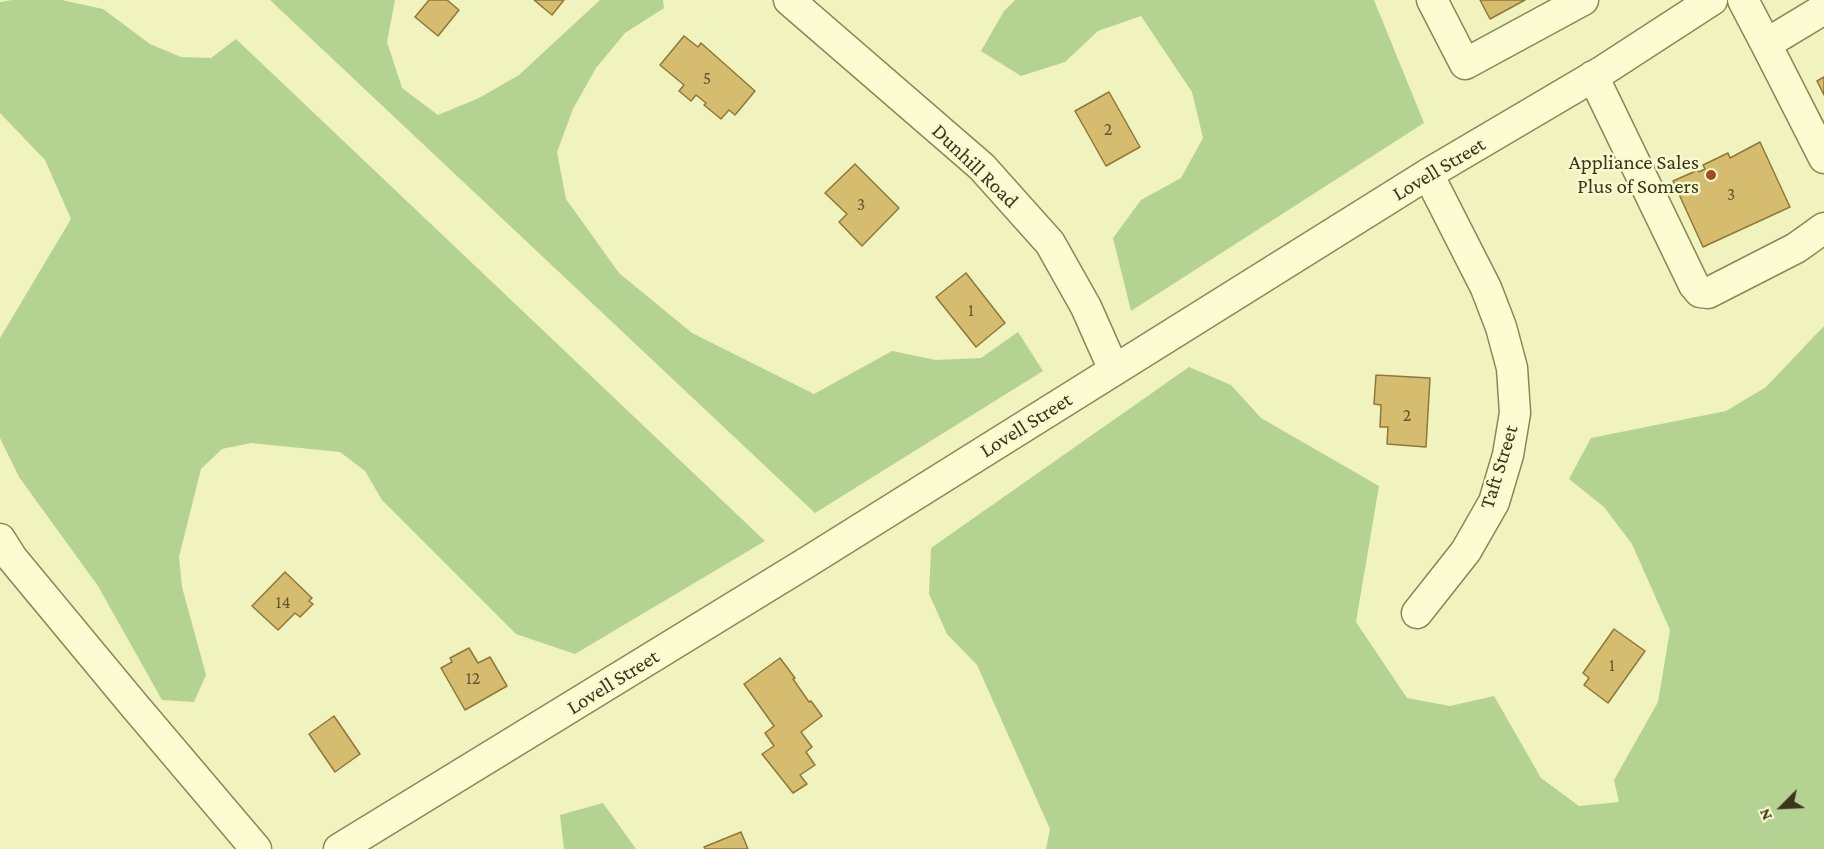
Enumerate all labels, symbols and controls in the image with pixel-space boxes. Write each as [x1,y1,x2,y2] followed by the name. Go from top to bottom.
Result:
[703,67,711,89] house number: 5
[926,118,1024,214] street label: Dunhill Road
[1104,118,1112,140] house number: 2
[1388,131,1490,207] street label: Lovell Street
[1569,150,1699,200] place label: Appliance Sales Plus of Somers
[1704,168,1718,182] marker: Appliance Sales Plus of Somers
[1727,183,1735,205] house number: 3
[857,193,865,215] house number: 3
[968,299,974,321] house number: 1
[975,387,1077,463] street label: Lovell Street
[1403,404,1411,426] house number: 2
[1474,422,1524,512] street label: Taft Street
[275,591,291,613] house number: 14
[562,644,664,720] street label: Lovell Street
[1609,654,1615,676] house number: 1
[466,667,480,689] house number: 12
[1752,777,1812,837] north arrow
[1755,806,1775,823] text: N

